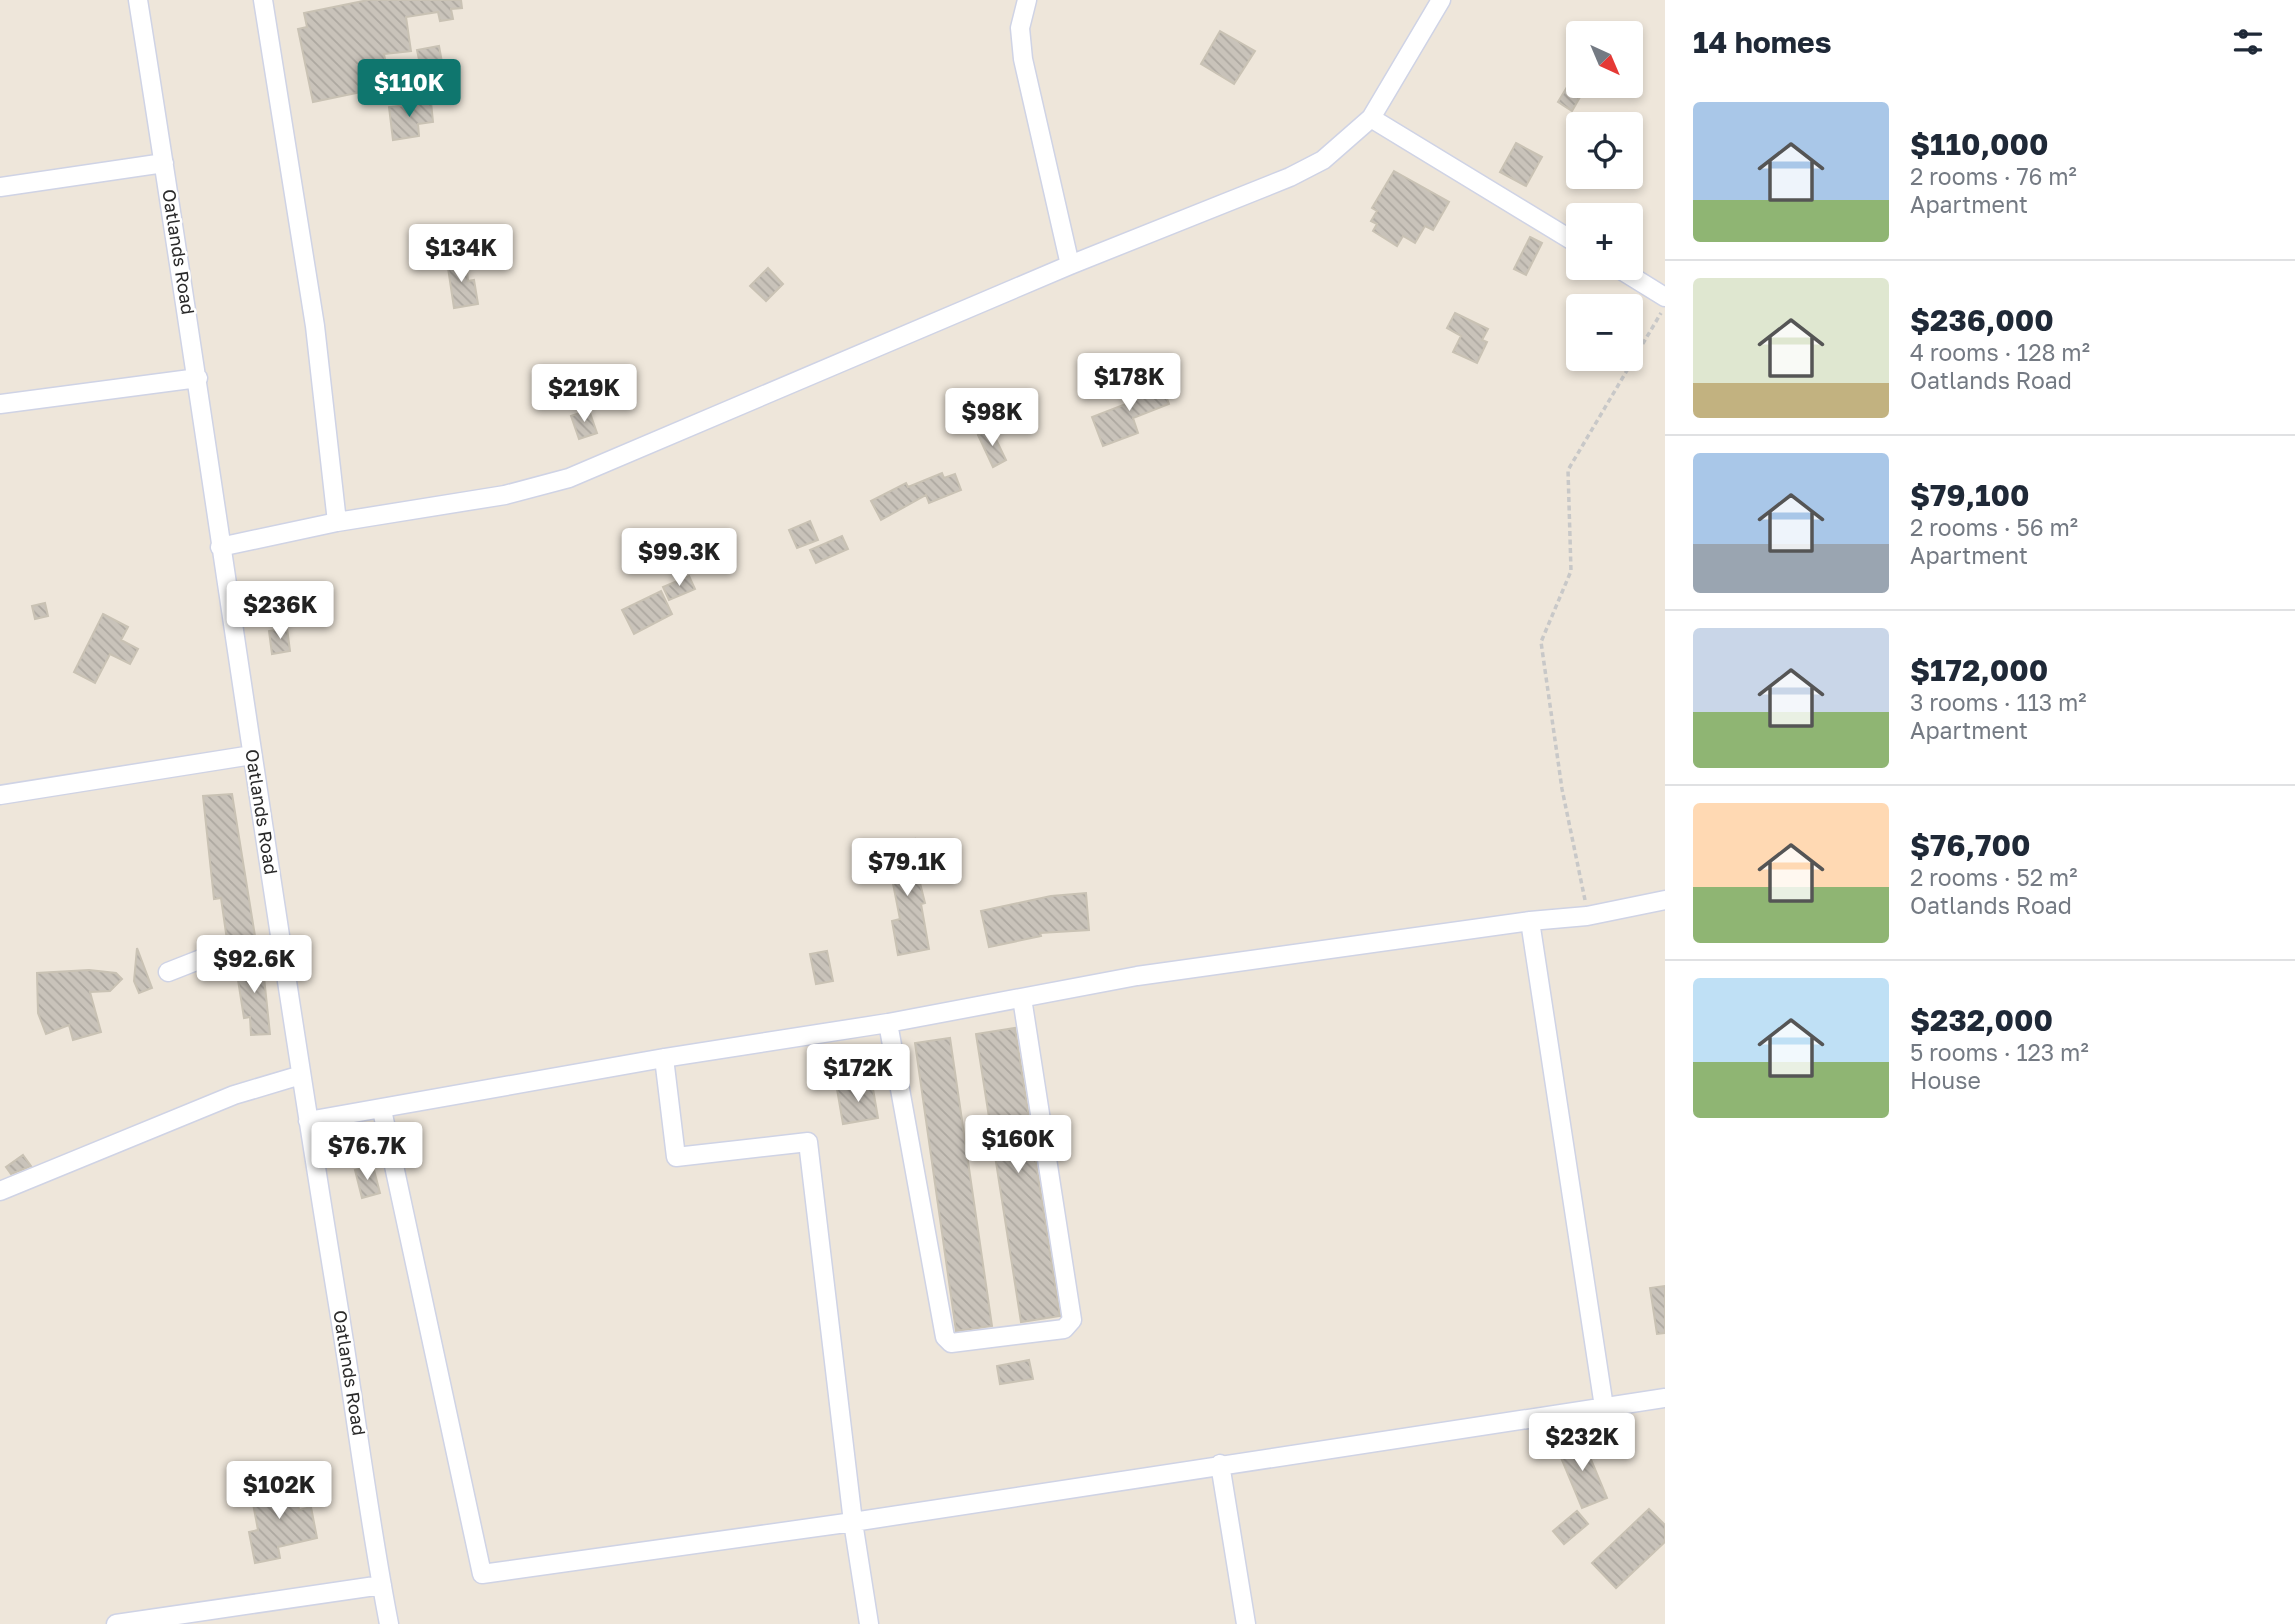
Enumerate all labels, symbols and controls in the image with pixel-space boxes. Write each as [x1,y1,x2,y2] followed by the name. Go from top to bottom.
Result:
[1566,21,1643,98] north arrow
[1566,21,1643,371] map controls
[2229,23,2267,61] icon: filters
[1693,24,1832,60] text: 14 homes
[360,60,458,119] pin: $110K
[374,68,444,96] text: $110K
[1566,112,1643,189] button: locate
[1910,126,2049,162] text: $110,000
[1749,130,1833,214] icon: home
[1910,162,2077,190] text: 2 rooms · 76 m²
[158,188,200,316] street label: Oatlands Road
[1910,190,2028,218] text: Apartment
[1566,203,1643,280] button: +
[412,224,510,284] pin: $134K
[425,233,497,261] text: $134K
[1566,294,1643,371] button: −
[1910,302,2054,338] text: $236,000
[1749,306,1833,390] icon: home
[1910,338,2090,366] text: 4 rooms · 128 m²
[1080,354,1178,413] pin: $178K
[1093,362,1165,390] text: $178K
[535,364,633,424] pin: $219K
[1910,366,2072,394] text: Oatlands Road
[548,373,620,401] text: $219K
[951,388,1033,448] pin: $98K
[961,397,1023,425] text: $98K
[1910,477,2030,513] text: $79,100
[1749,481,1833,565] icon: home
[1910,513,2078,541] text: 2 rooms · 56 m²
[622,528,736,588] pin: $99.3K
[638,537,720,565] text: $99.3K
[1910,541,2028,569] text: Apartment
[231,582,329,641] pin: $236K
[243,590,317,618] text: $236K
[1910,652,2048,688] text: $172,000
[1749,656,1833,740] icon: home
[1910,688,2087,716] text: 3 rooms · 113 m²
[1910,716,2028,744] text: Apartment
[241,748,283,876] street label: Oatlands Road
[1910,827,2030,863] text: $76,700
[1749,831,1833,915] icon: home
[850,838,964,898] pin: $79.1K
[868,847,946,875] text: $79.1K
[1910,863,2077,891] text: 2 rooms · 52 m²
[1910,891,2072,919] text: Oatlands Road
[197,936,311,995] pin: $92.6K
[213,944,295,972] text: $92.6K
[1910,1002,2053,1038] text: $232,000
[1749,1006,1833,1090] icon: home
[1910,1038,2089,1066] text: 5 rooms · 123 m²
[809,1044,907,1104] pin: $172K
[823,1053,893,1081] text: $172K
[1910,1066,1981,1094] text: House
[969,1116,1067,1175] pin: $160K
[310,1122,424,1182] pin: $76.7K
[981,1124,1055,1152] text: $160K
[327,1131,407,1159] text: $76.7K
[329,1309,371,1437] street label: Oatlands Road
[1533,1414,1631,1473] pin: $232K
[1545,1422,1619,1450] text: $232K
[230,1462,328,1521] pin: $102K
[243,1470,315,1498] text: $102K

